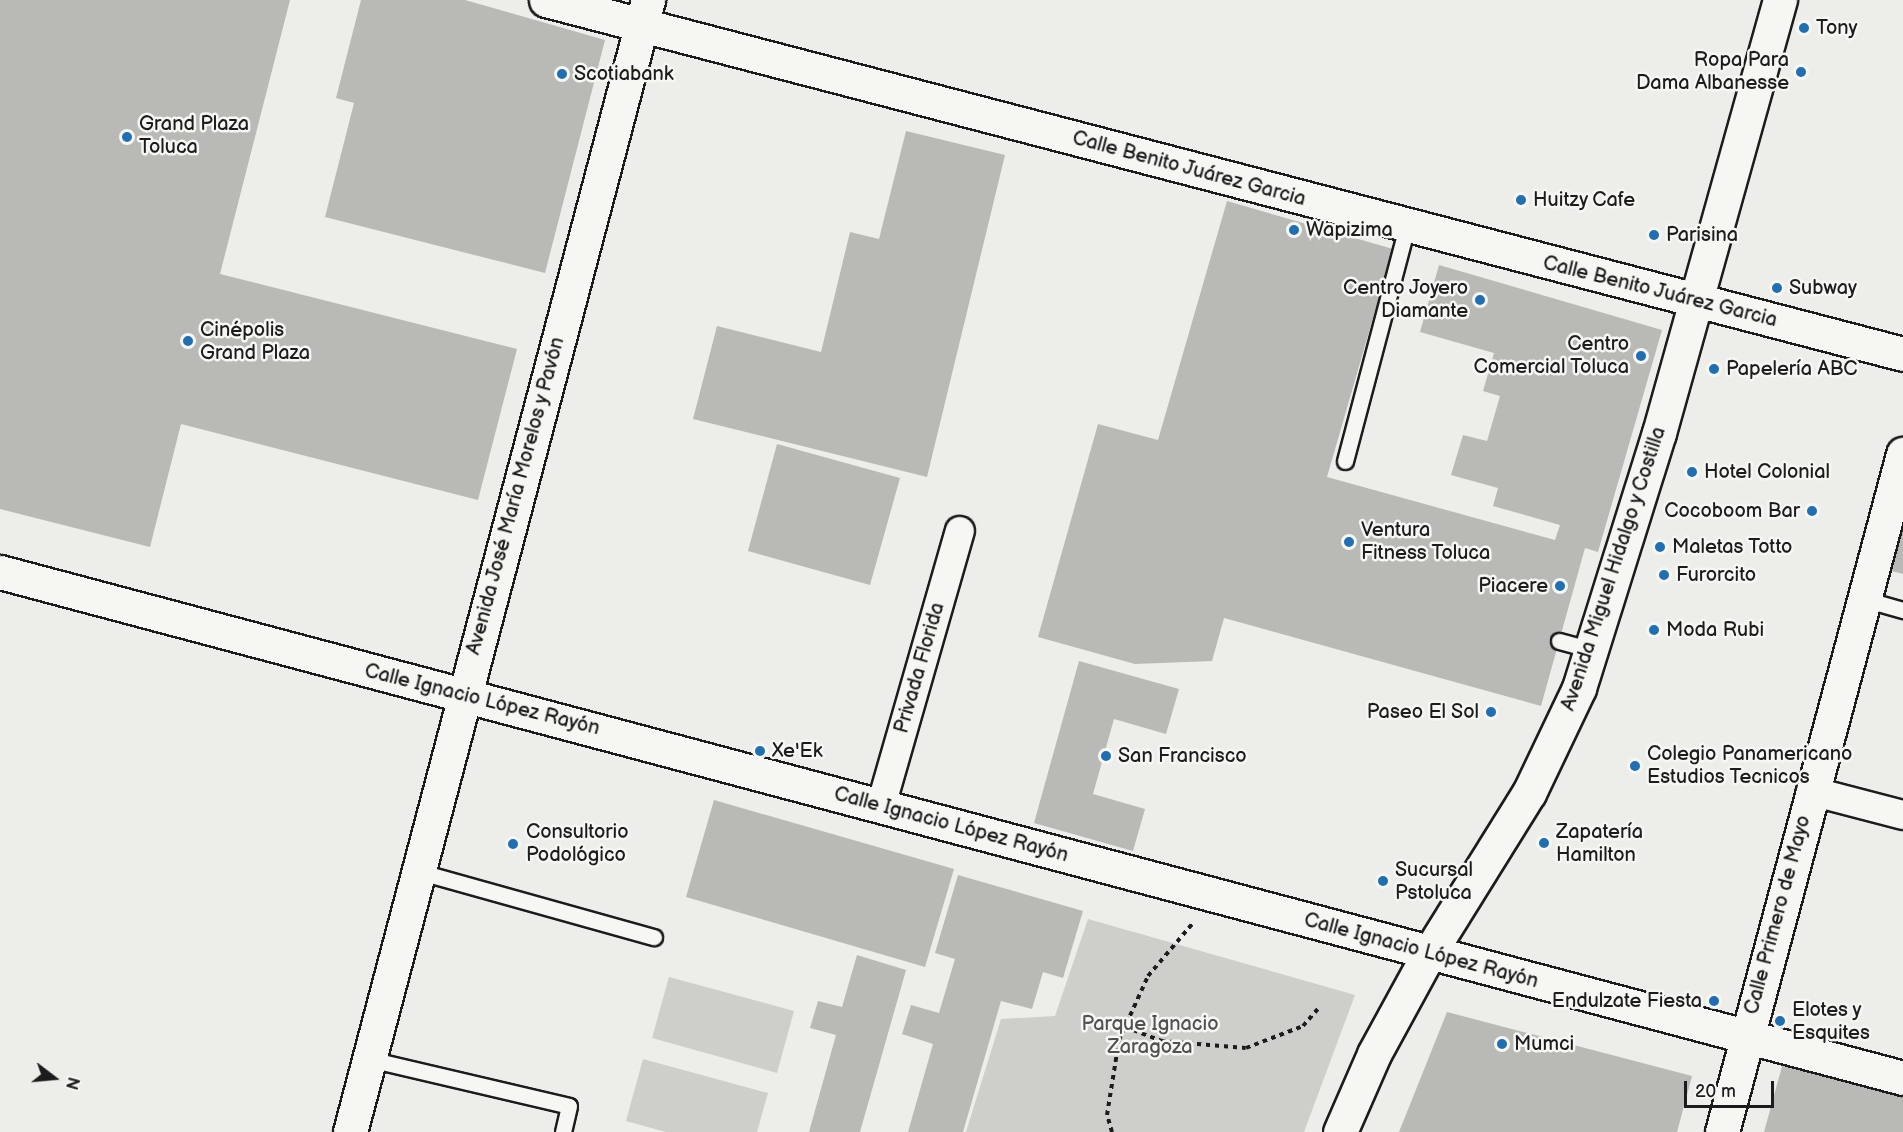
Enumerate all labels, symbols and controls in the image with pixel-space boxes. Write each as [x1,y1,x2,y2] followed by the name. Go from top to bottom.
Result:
[1816,16,1858,40] place label: Tony
[1797,21,1811,35] marker: Tony
[1636,48,1789,95] place label: Ropa Para Dama Albanesse
[574,62,674,86] place label: Scotiabank
[1794,65,1808,79] marker: Ropa Para Dama Albanesse
[555,67,569,81] marker: Scotiabank
[139,113,249,160] place label: Grand Plaza Toluca
[1069,126,1309,212] street label: Calle Benito Juárez Garcia
[120,130,134,144] marker: Grand Plaza Toluca
[1533,188,1636,212] place label: Huitzy Cafe
[1514,193,1528,207] marker: Huitzy Cafe
[1306,218,1393,242] place label: Wapizima
[1287,223,1301,237] marker: Wapizima
[1666,223,1738,247] place label: Parisina
[1647,228,1661,242] marker: Parisina
[1540,251,1780,333] street label: Calle Benito Juárez Garcia
[1342,276,1468,323] place label: Centro Joyero Diamante
[1789,276,1857,300] place label: Subway
[1770,281,1784,295] marker: Subway
[1473,293,1487,307] marker: Centro Joyero Diamante
[200,318,310,365] place label: Cinépolis Grand Plaza
[1473,332,1629,379] place label: Centro Comercial Toluca
[462,333,570,659] street label: Avenida José María Morelos y Pavón
[181,334,195,348] marker: Cinépolis Grand Plaza
[1634,349,1648,363] marker: Centro Comercial Toluca
[1726,357,1858,381] place label: Papelería ABC
[1707,362,1721,376] marker: Papelería ABC
[1556,423,1672,715] street label: Avenida Miguel Hidalgo y Costilla
[1704,460,1830,484] place label: Hotel Colonial
[1685,465,1699,479] marker: Hotel Colonial
[1664,499,1800,523] place label: Cocoboom Bar
[1805,504,1819,518] marker: Cocoboom Bar
[1361,518,1491,565] place label: Ventura Fitness Toluca
[1342,535,1356,549] marker: Ventura Fitness Toluca
[1672,535,1793,559] place label: Maletas Totto
[1653,540,1667,554] marker: Maletas Totto
[1676,563,1756,587] place label: Furorcito
[1657,568,1671,582] marker: Furorcito
[1478,574,1548,598] place label: Piacere
[1553,579,1567,593] marker: Piacere
[890,600,950,736] street label: Privada Florida
[1666,618,1764,642] place label: Moda Rubi
[1647,623,1661,637] marker: Moda Rubi
[362,659,602,741] street label: Calle Ignacio López Rayón
[1366,700,1479,724] place label: Paseo El Sol
[1484,705,1498,719] marker: Paseo El Sol
[772,739,822,763] place label: Xe'Ek
[1647,742,1852,789] place label: Colegio Panamericano Estudios Tecnicos
[753,744,767,758] marker: Xe'Ek
[1118,744,1247,768] place label: San Francisco
[1099,749,1113,763] marker: San Francisco
[1628,759,1642,773] marker: Colegio Panamericano Estudios Tecnicos
[831,782,1071,868] street label: Calle Ignacio López Rayón
[1740,813,1816,1017] street label: Calle Primero de Mayo
[526,820,629,867] place label: Consultorio Podológico
[1556,820,1643,867] place label: Zapatería Hamilton
[504,835,522,853] marker: Consultorio Podológico
[1537,836,1551,850] marker: Zapatería Hamilton
[1395,858,1473,905] place label: Sucursal Pstoluca
[1376,874,1390,888] marker: Sucursal Pstoluca
[1301,908,1541,994] street label: Calle Ignacio López Rayón
[1552,989,1702,1013] place label: Endulzate Fiesta
[1707,994,1721,1008] marker: Endulzate Fiesta
[1792,998,1870,1045] place label: Elotes y Esquites
[1081,1013,1219,1060] park label: Parque Ignacio Zaragoza
[1773,1014,1787,1028] marker: Elotes y Esquites
[1514,1032,1574,1056] place label: Mumci
[1495,1037,1509,1051] marker: Mumci
[24,1048,84,1108] north arrow
[1687,1069,1777,1107] scale bar
[61,1075,83,1092] text: N
[1695,1081,1736,1102] text: 20 m

